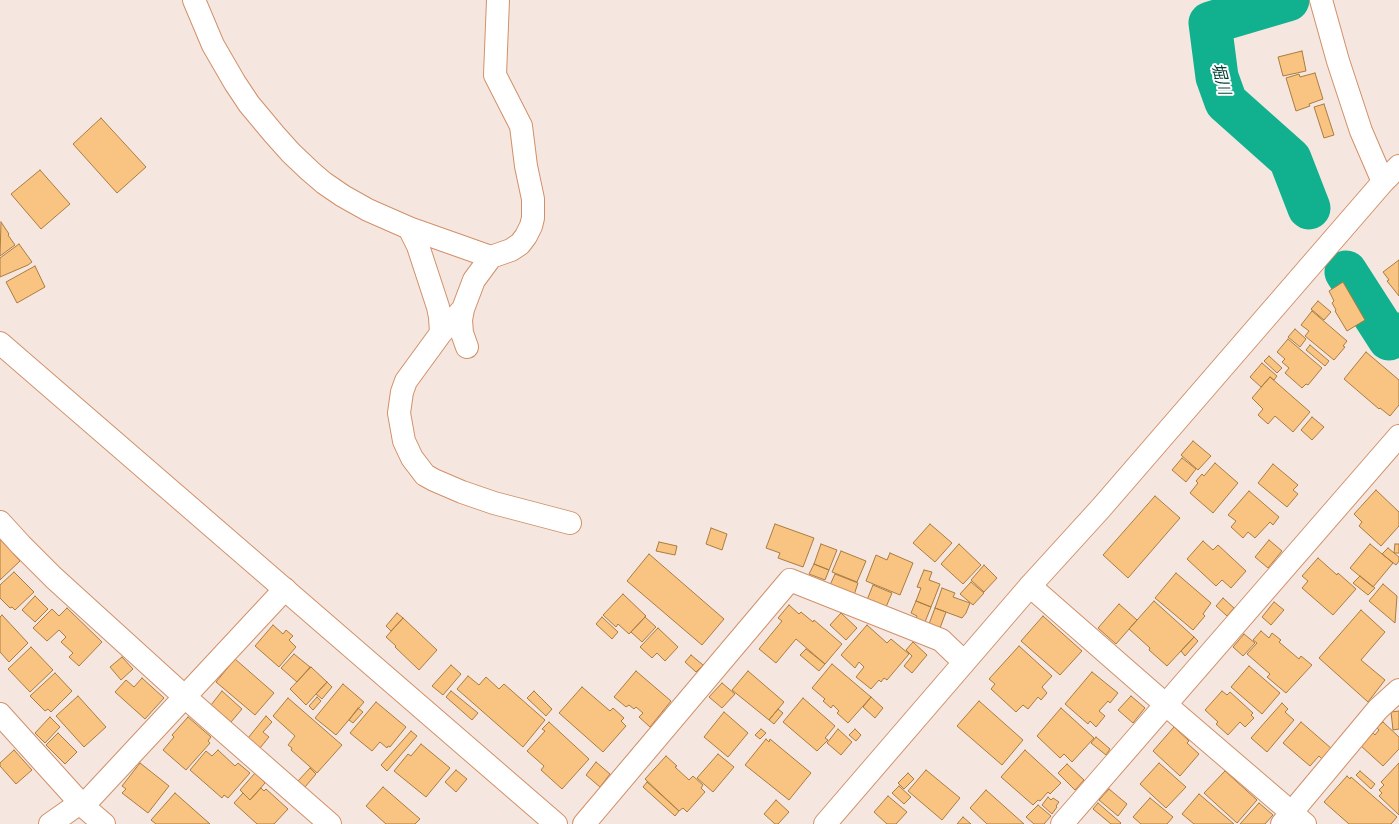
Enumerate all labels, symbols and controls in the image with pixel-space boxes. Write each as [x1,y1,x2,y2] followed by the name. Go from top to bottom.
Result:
[1207,61,1233,97] water label: 堀川

